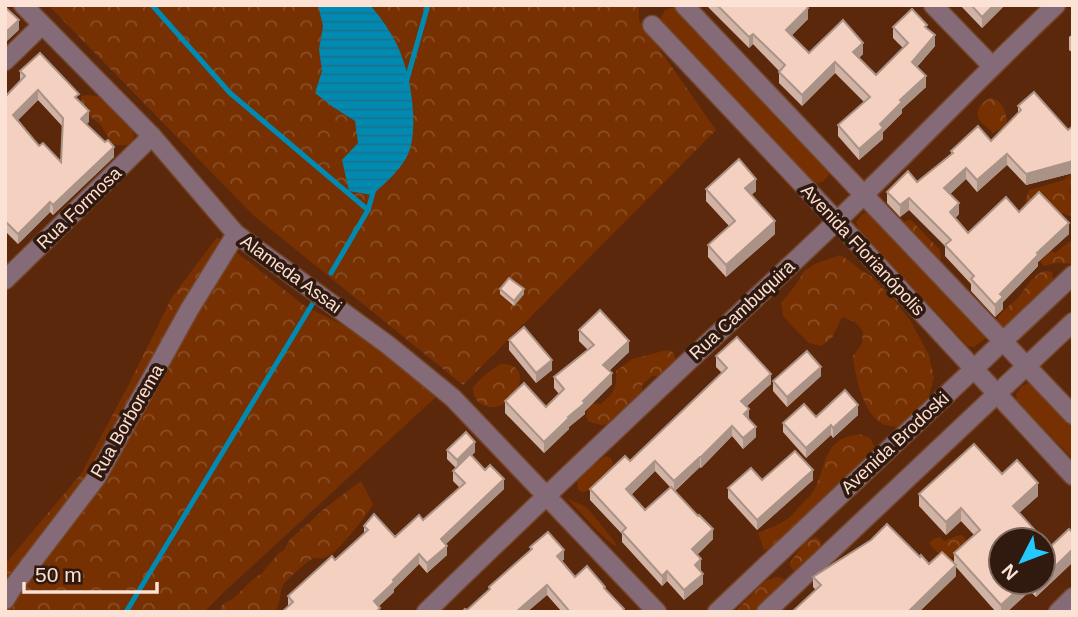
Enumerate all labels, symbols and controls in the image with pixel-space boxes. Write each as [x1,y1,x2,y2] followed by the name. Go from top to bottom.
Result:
[33,162,126,253] street label: Rua Formosa
[797,180,929,320] street label: Avenida Florianópolis
[237,231,345,317] street label: Alameda Assai
[685,256,799,364] street label: Rua Cambuquira
[87,360,168,481] street label: Rua Borborema
[837,388,953,498] street label: Avenida Brodoski
[987,526,1057,596] north arrow
[24,550,158,594] scale bar
[997,560,1022,584] text: N
[35,563,82,586] text: 50 m

